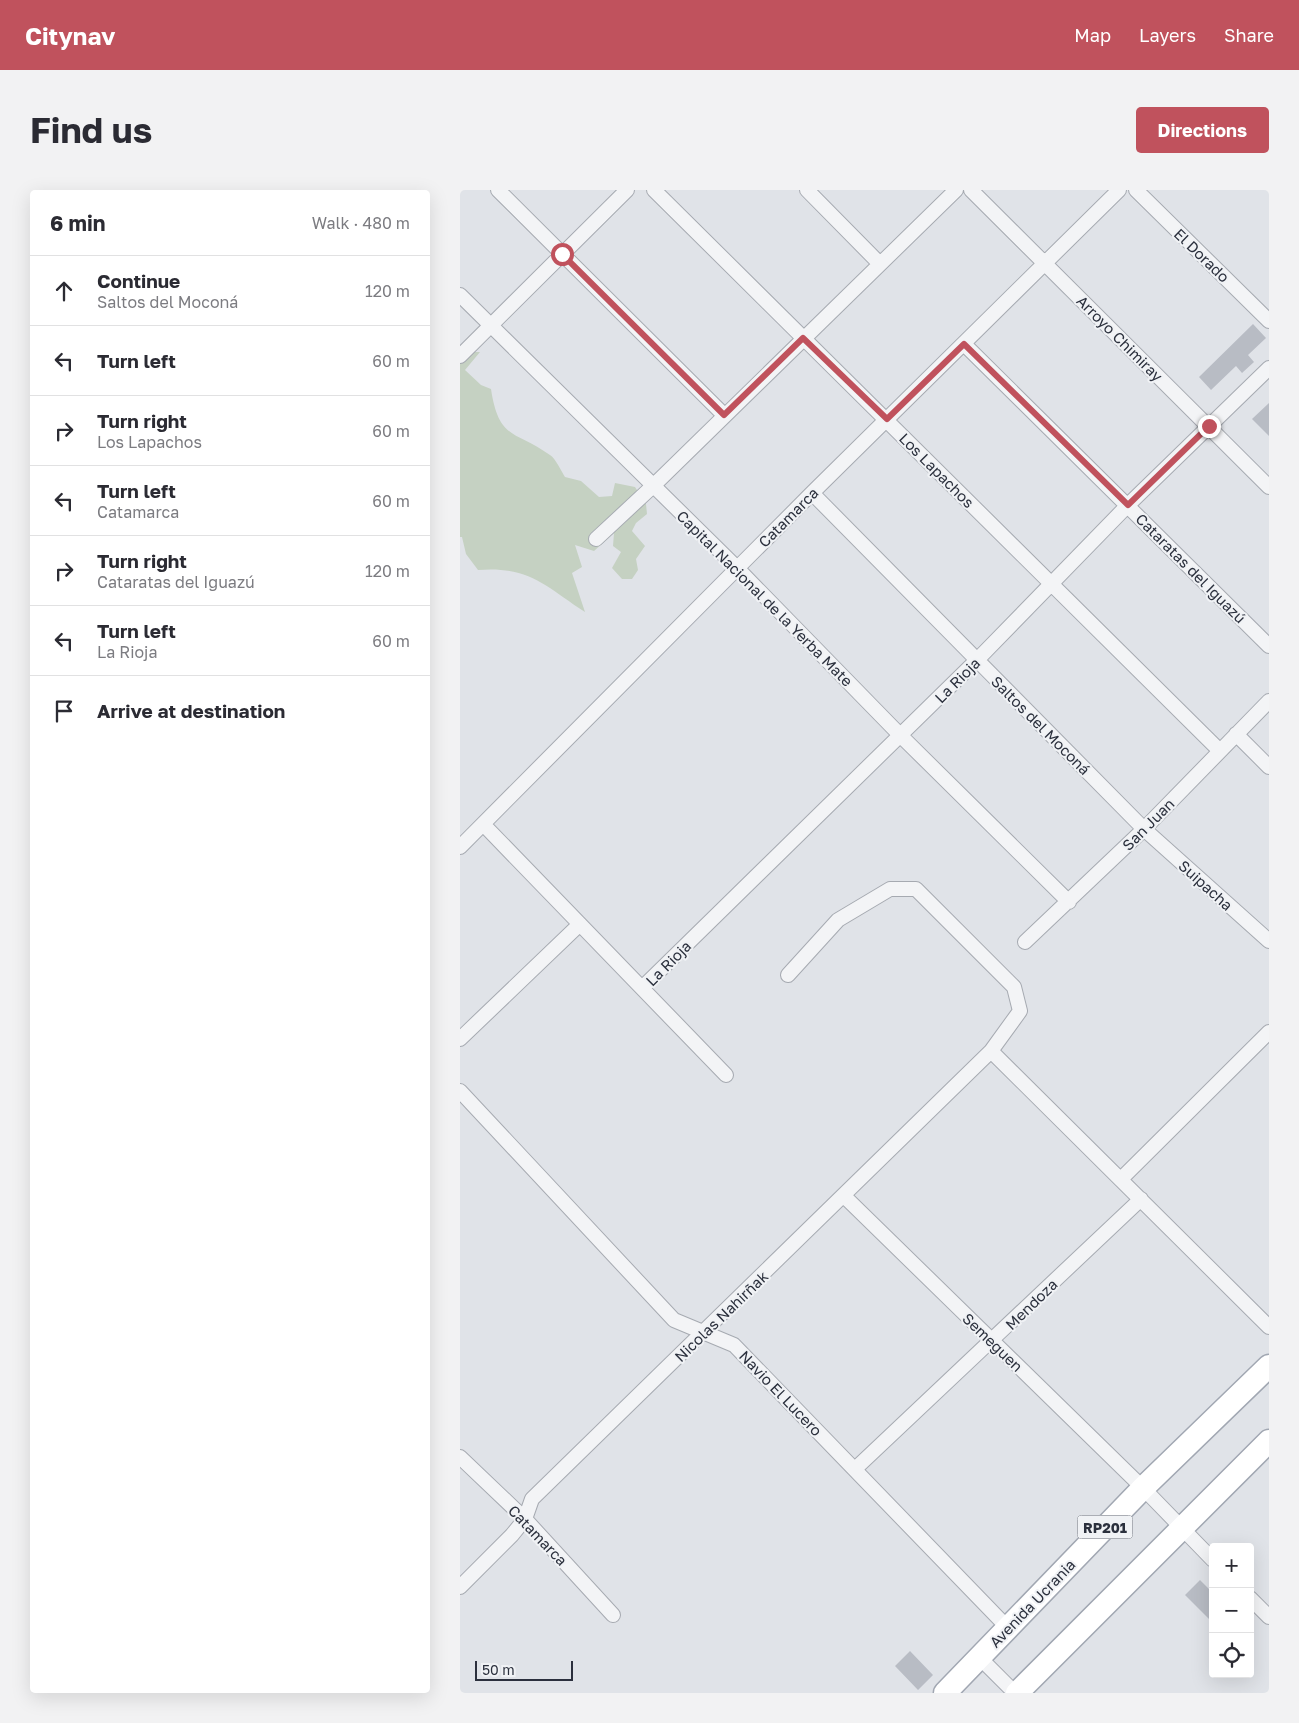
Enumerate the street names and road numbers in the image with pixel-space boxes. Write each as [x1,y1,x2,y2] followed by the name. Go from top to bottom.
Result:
[1171,224,1233,286] street label: El Dorado
[1073,291,1167,385] street label: Arroyo Chimiray
[896,429,978,511] street label: Los Lapachos
[754,483,822,551] street label: Catamarca
[673,506,857,690] street label: Capital Nacional de la Yerba Mate
[1132,509,1250,627] street label: Cataratas del Iguazú
[931,654,983,706] street label: La Rioja
[988,672,1094,778] street label: Saltos del Moconá
[1118,794,1178,854] street label: San Juan
[1175,856,1237,914] street label: Suipacha
[642,937,694,989] street label: La Rioja
[671,1267,772,1365] street label: Nicolas Nahirñak
[1001,1275,1061,1333] street label: Mendoza
[959,1309,1027,1375] street label: Semeguen
[736,1347,826,1439] street label: Navio El Lucero
[505,1501,571,1569] street label: Catamarca
[1078,1515,1132,1538] road number: RP201
[985,1555,1079,1651] street label: Avenida Ucrania

